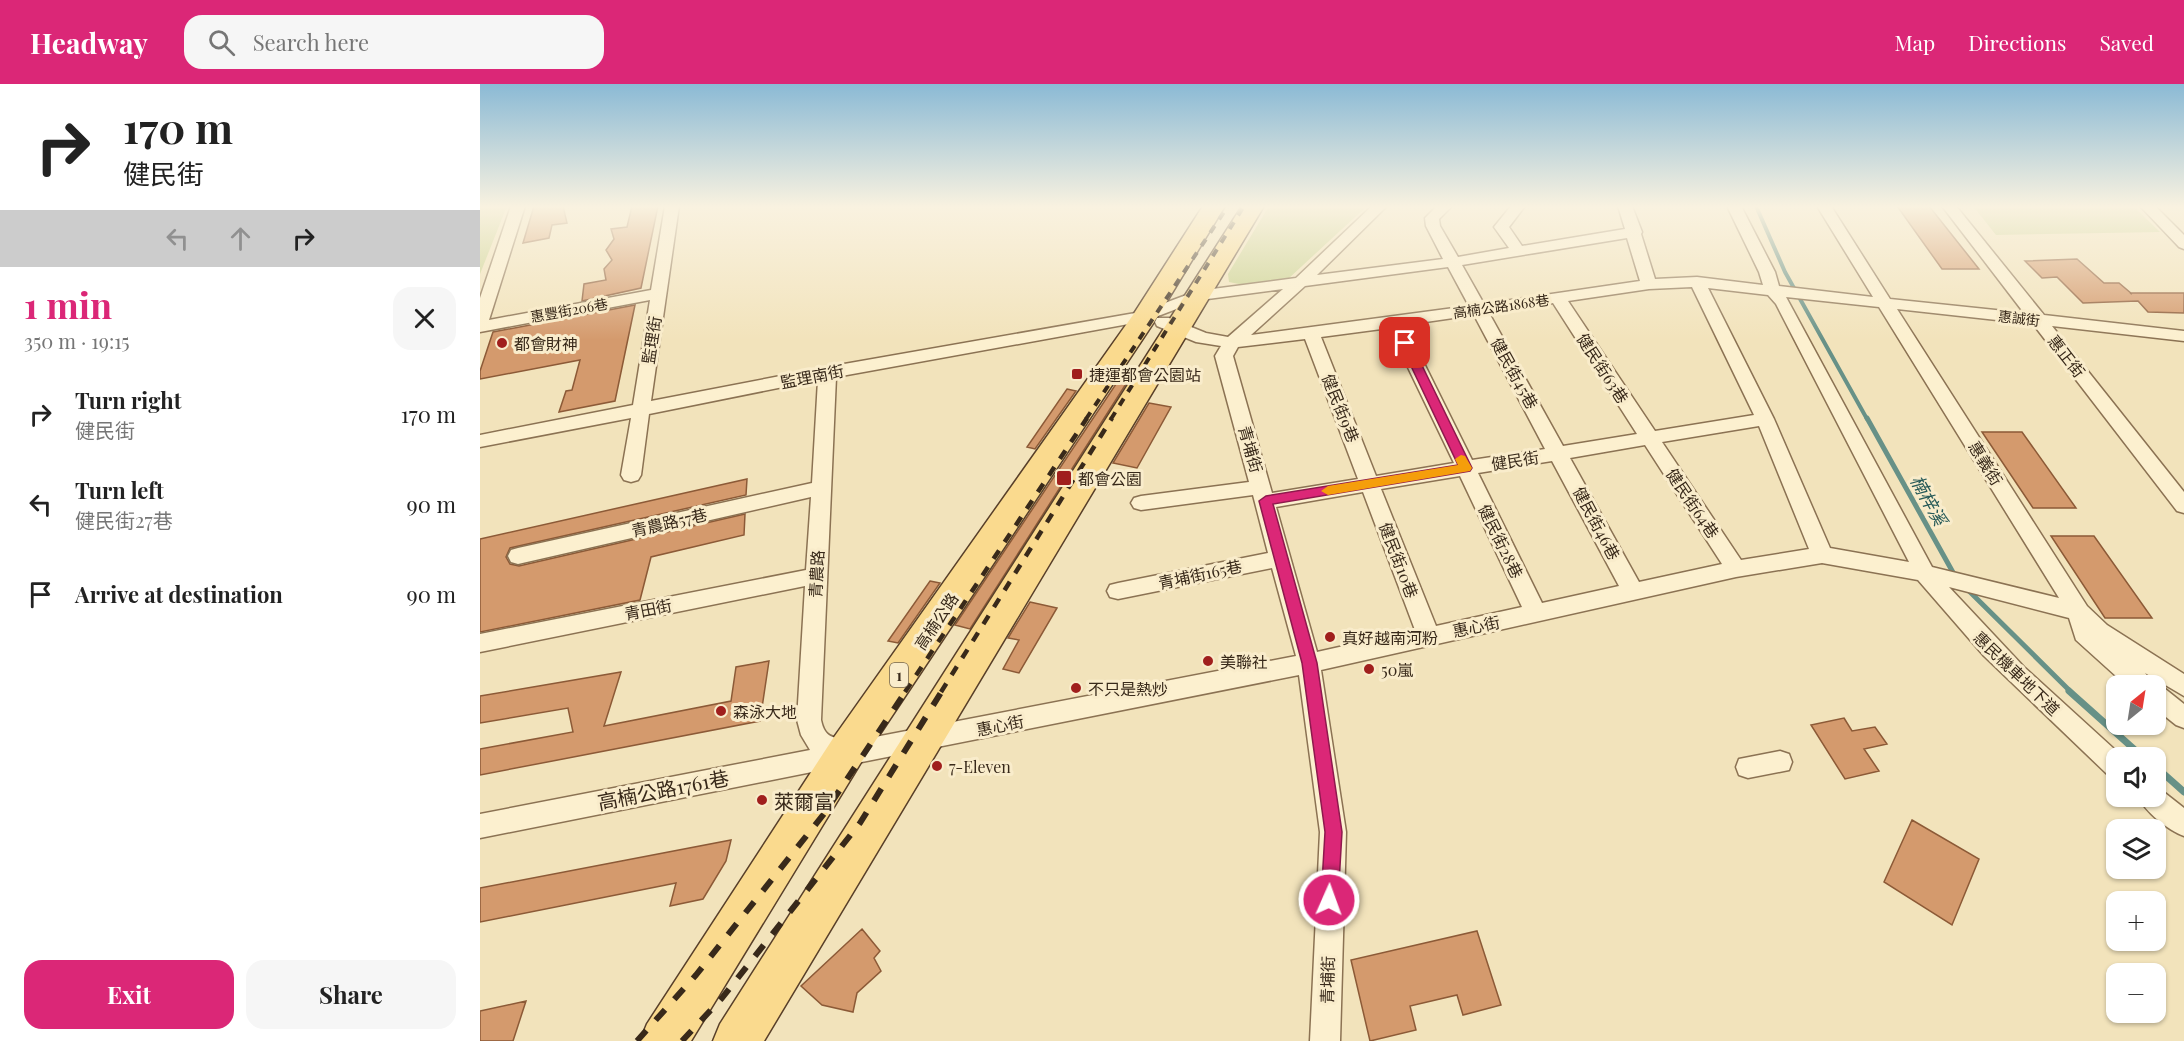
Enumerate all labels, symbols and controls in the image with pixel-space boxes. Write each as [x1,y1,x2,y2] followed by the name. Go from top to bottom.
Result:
[184,15,604,69] search box
[30,24,148,61] text: Headway
[205,26,238,59] icon: search
[253,27,369,57] text: Search here
[1894,28,1935,56] text: Map
[1968,28,2066,56] text: Directions
[2099,28,2154,56] text: Saved
[123,99,233,155] text: 170 m
[24,108,102,186] icon: right
[123,155,204,191] text: 健民街
[161,222,194,255] icon: left
[224,222,257,255] icon: ahead
[287,222,320,255] icon: right
[24,280,112,328] text: 1 min
[393,287,456,350] button: close
[1452,290,1550,322] street label: 高楠公路1868巷
[529,294,609,326] street label: 惠豐街206巷
[1997,306,2041,330] street label: 惠誠街
[637,315,665,365] street label: 監理街
[1379,317,1430,368] pin
[1388,326,1421,359] icon: arrive
[24,327,130,354] text: 350 m · 19:15
[1573,329,1633,407] street label: 健民街63巷
[2044,331,2090,381] street label: 惠正街
[514,333,578,354] place label: 都會財神
[1487,334,1543,412] street label: 健民街45巷
[495,336,509,350] marker: 都會財神
[779,360,845,392] street label: 監理南街
[1089,364,1201,385] place label: 捷運都會公園站
[1070,367,1084,381] marker: 捷運都會公園站
[1318,371,1364,445] street label: 健民街9巷
[75,385,181,415] text: Turn right
[24,398,57,431] icon: right
[401,399,456,429] text: 170 m
[75,416,135,443] text: 健民街
[1234,423,1268,475] street label: 青埔街
[1964,437,2008,489] street label: 惠義街
[1490,446,1540,474] street label: 健民街
[1662,464,1724,542] street label: 健民街64巷
[1078,468,1142,489] place label: 都會公園
[1055,469,1073,487] marker: 都會公園
[1905,471,1954,532] water label: 楠梓溪
[75,475,164,505] text: Turn left
[1569,483,1625,563] street label: 健民街46巷
[24,488,57,521] icon: left
[407,489,456,519] text: 90 m
[1474,500,1528,582] street label: 健民街28巷
[629,503,709,541] street label: 青農路57巷
[75,506,173,533] text: 健民街27巷
[1375,519,1423,601] street label: 健民街10巷
[804,549,828,599] street label: 青農路
[1156,555,1244,593] street label: 青埔街165巷
[24,578,57,611] icon: arrive
[75,579,283,609] text: Arrive at destination
[407,579,456,609] text: 90 m
[909,589,963,653] street label: 高楠公路
[622,594,674,624] street label: 青田街
[1450,611,1502,641] street label: 惠心街
[1342,627,1438,648] place label: 真好越南河粉
[1969,627,2065,719] street label: 惠民機車地下道
[1323,630,1337,644] marker: 真好越南河粉
[1220,651,1268,672] place label: 美聯社
[1201,654,1215,668] marker: 美聯社
[1381,659,1413,680] place label: 50嵐
[1362,662,1376,676] marker: 50嵐
[890,663,908,687] road number: 1
[2106,675,2166,735] north arrow
[2106,675,2166,1023] map controls
[1088,678,1168,699] place label: 不只是熱炒
[1069,681,1083,695] marker: 不只是熱炒
[733,701,797,722] place label: 森泳大地
[714,704,728,718] marker: 森泳大地
[974,710,1026,740] street label: 惠心街
[2106,747,2166,807] button: sound
[949,756,1011,777] place label: 7-Eleven
[930,759,944,773] marker: 7-Eleven
[595,763,731,815] street label: 高楠公路1761巷
[774,787,834,814] place label: 萊爾富
[755,793,769,807] marker: 萊爾富
[2106,819,2166,879] button: layers
[1297,868,1361,932] position arrow
[2106,891,2166,951] button: +
[1316,956,1338,1004] street label: 青埔街
[24,960,234,1029] button: Exit
[246,960,456,1029] button: Share
[2106,963,2166,1023] button: −

